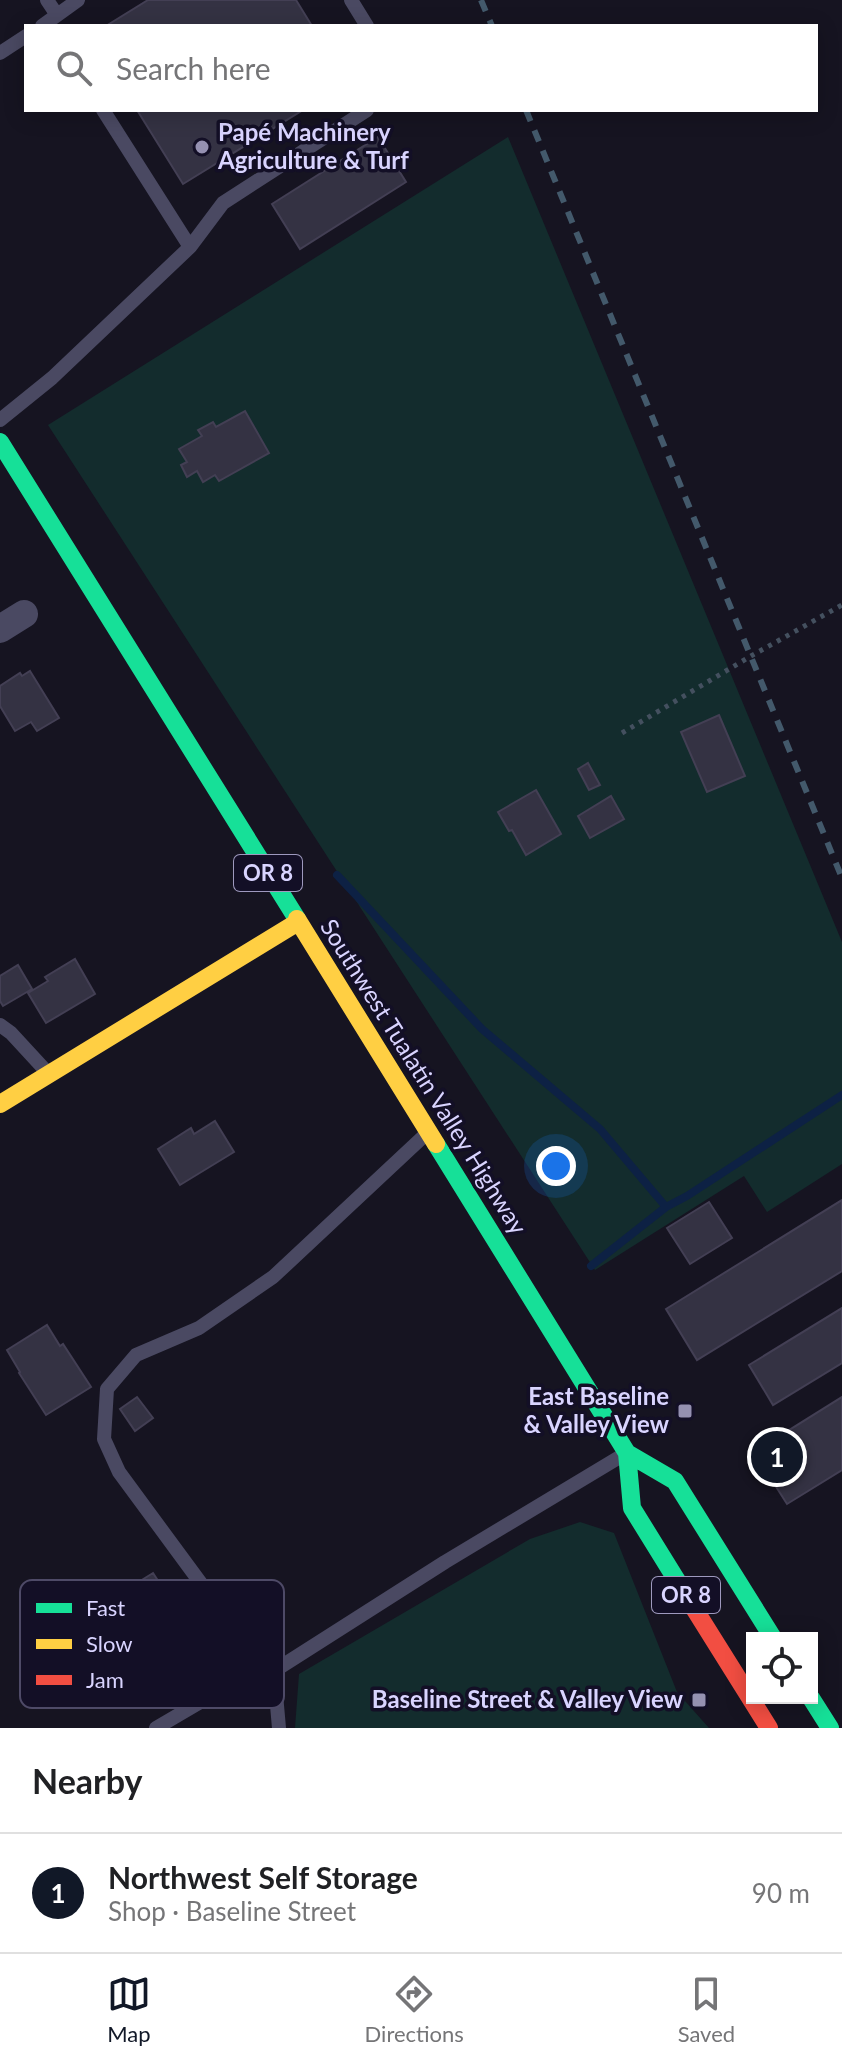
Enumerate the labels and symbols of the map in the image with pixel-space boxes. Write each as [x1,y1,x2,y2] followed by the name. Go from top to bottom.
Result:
[217,117,409,174] place label: Papé Machinery Agriculture & Turf
[193,138,211,156] marker: Papé Machinery Agriculture & Turf
[234,855,302,891] road number: OR 8
[315,913,534,1240] street label: Southwest Tualatin Valley Highway
[536,1146,576,1186] your location
[524,1381,670,1438] place label: East Baseline & Valley View
[676,1402,694,1420] marker: East Baseline & Valley View
[751,1427,803,1487] pin: 1
[652,1577,720,1613] road number: OR 8
[20,1580,284,1708] legend
[86,1594,125,1621] text: Fast
[86,1630,133,1657] text: Slow
[86,1666,124,1693] text: Jam
[372,1684,684,1713] place label: Baseline Street & Valley View
[690,1691,708,1709] marker: Baseline Street & Valley View

